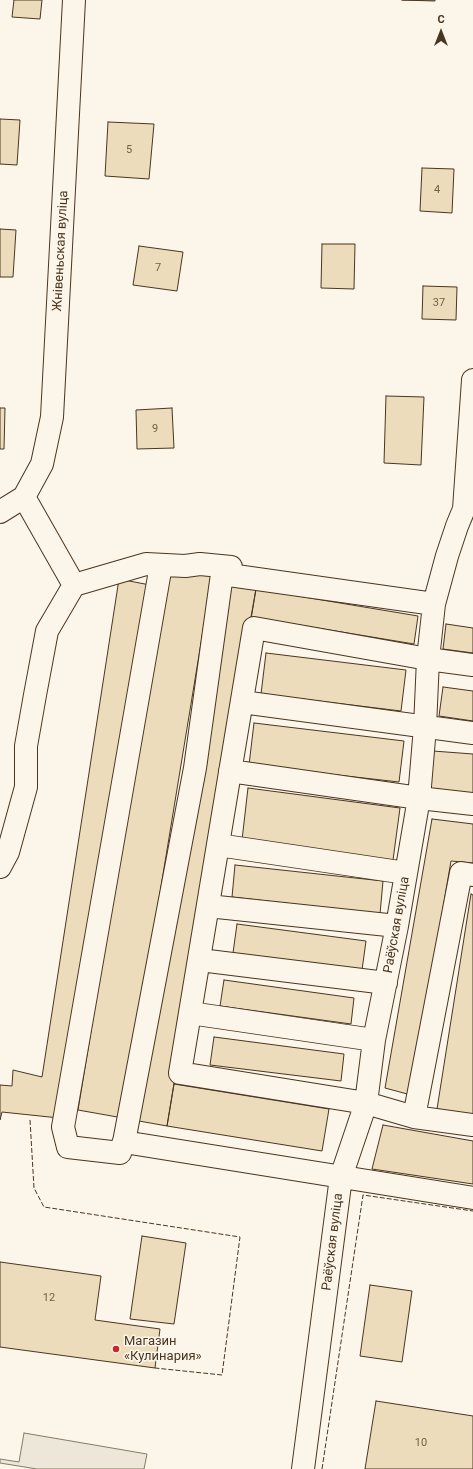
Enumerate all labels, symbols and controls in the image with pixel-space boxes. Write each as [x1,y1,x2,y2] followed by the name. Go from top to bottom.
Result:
[421,12,461,52] north arrow
[437,13,445,26] text: С
[126,143,132,157] house number: 5
[434,183,440,197] house number: 4
[50,190,72,312] street label: Жнівеньская вуліца
[155,261,161,275] house number: 7
[433,296,445,310] house number: 37
[152,422,158,436] house number: 9
[381,875,413,975] street label: Раёўская вуліца
[319,1192,347,1292] street label: Раёўская вуліца
[43,1291,55,1305] house number: 12
[124,1334,202,1365] place label: Магазин «Кулинария»
[111,1344,121,1354] marker: Магазин «Кулинария»
[415,1436,427,1450] house number: 10

